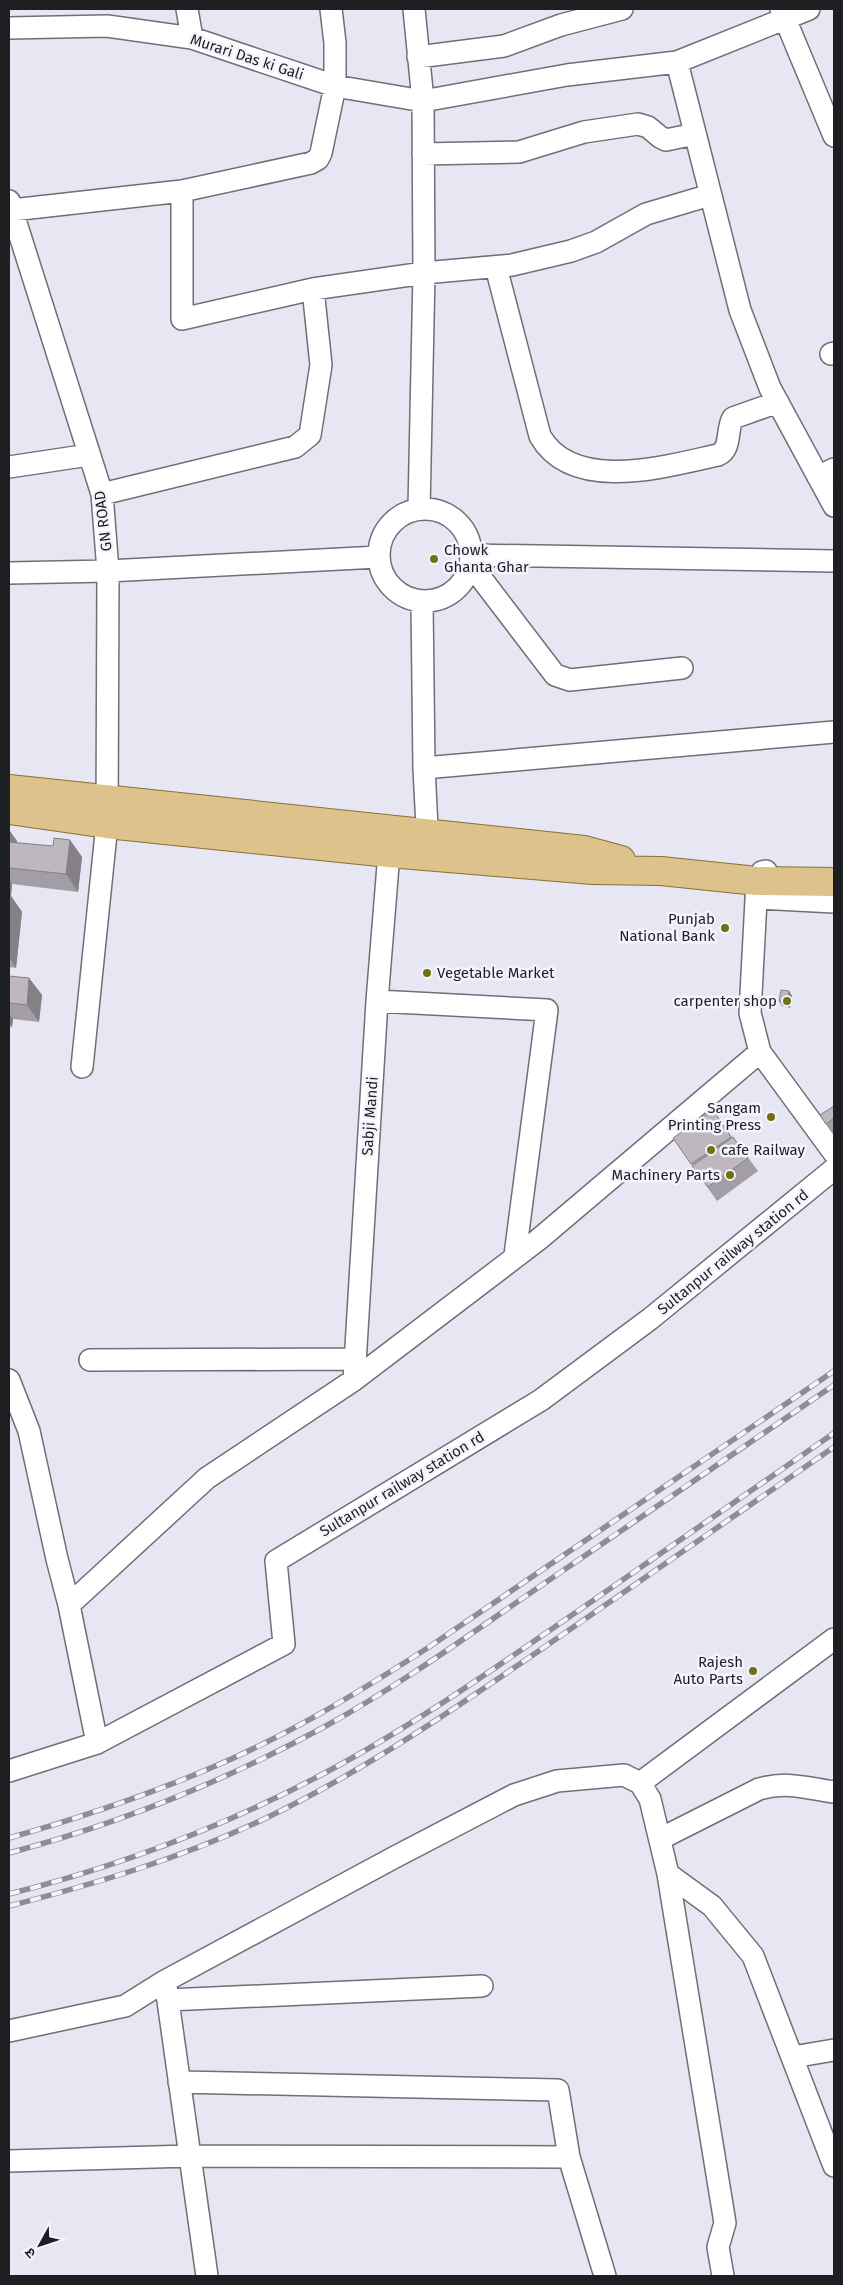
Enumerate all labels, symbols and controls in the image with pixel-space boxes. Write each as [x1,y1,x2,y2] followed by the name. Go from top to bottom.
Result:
[188,30,306,84] street label: Murari Das ki Gali
[90,490,116,552] street label: GN ROAD
[444,541,529,576] place label: Chowk Ghanta Ghar
[428,553,440,565] marker: Chowk Ghanta Ghar
[619,910,715,945] place label: Punjab National Bank
[719,922,731,934] marker: Punjab National Bank
[437,964,555,982] place label: Vegetable Market
[421,967,433,979] marker: Vegetable Market
[674,992,777,1010] place label: carpenter shop
[781,995,793,1007] marker: carpenter shop
[358,1076,382,1156] street label: Sabji Mandi
[668,1099,761,1134] place label: Sangam Printing Press
[765,1111,777,1123] marker: Sangam Printing Press
[721,1141,805,1159] place label: cafe Railway
[705,1144,717,1156] marker: cafe Railway
[612,1166,720,1184] place label: Machinery Parts
[724,1169,736,1181] marker: Machinery Parts
[654,1186,812,1318] street label: Sultanpur railway station rd
[316,1428,488,1540] street label: Sultanpur railway station rd
[673,1653,743,1688] place label: Rajesh Auto Parts
[747,1665,759,1677] marker: Rajesh Auto Parts
[15,2220,65,2270] north arrow
[21,2244,40,2262] text: उ

